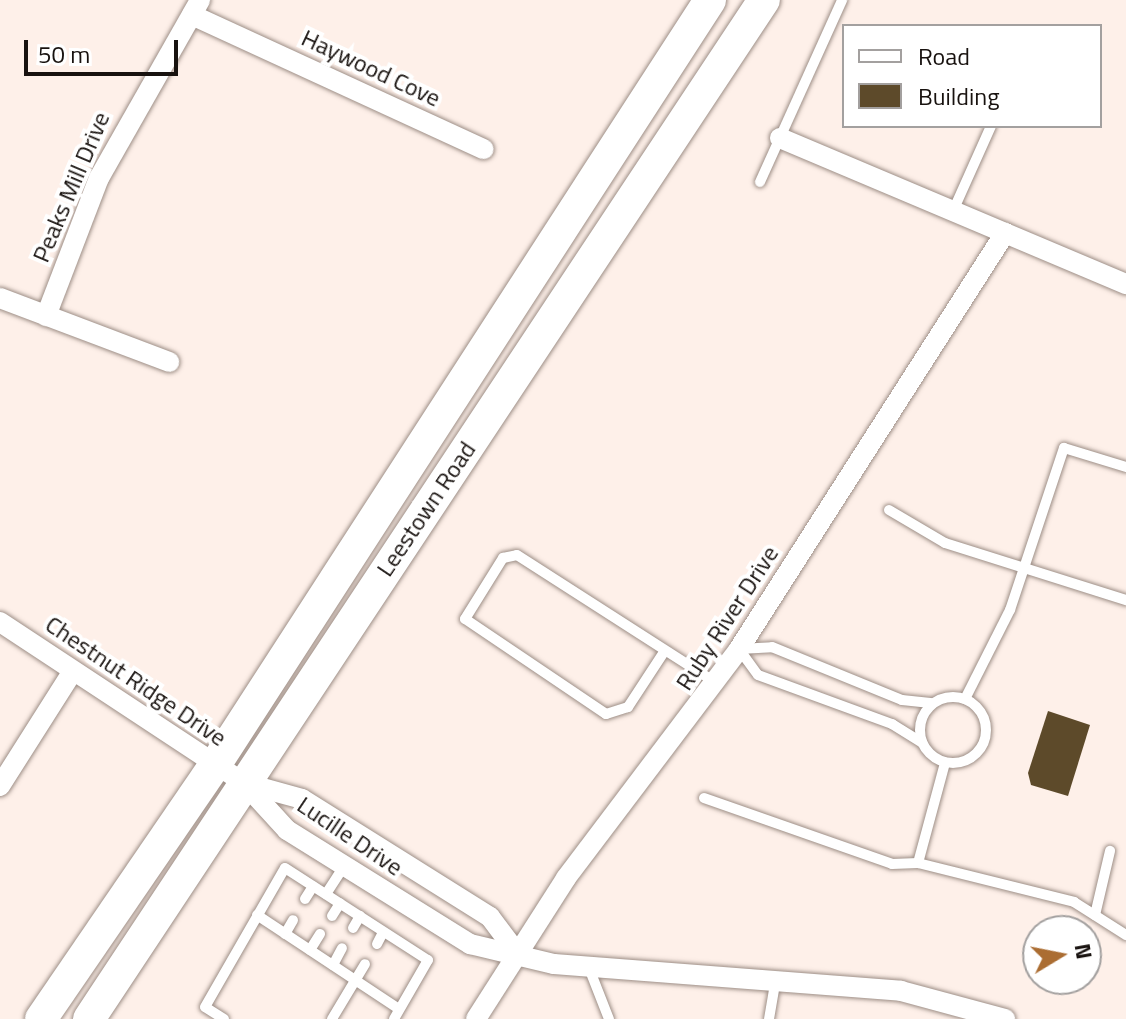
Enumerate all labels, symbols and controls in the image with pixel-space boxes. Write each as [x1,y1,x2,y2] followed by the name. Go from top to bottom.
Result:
[297,23,445,113] street label: Haywood Cove
[28,24,182,74] scale bar
[842,24,1102,128] legend
[38,36,90,72] text: 50 m
[918,38,970,74] text: Road
[918,78,1000,114] text: Building
[26,108,116,266] street label: Peaks Mill Drive
[370,436,482,582] street label: Leestown Road
[670,540,784,696] street label: Ruby River Drive
[40,610,232,752] street label: Chestnut Ridge Drive
[292,790,408,882] street label: Lucille Drive
[1022,915,1102,995] north arrow
[1066,941,1102,962] text: N

